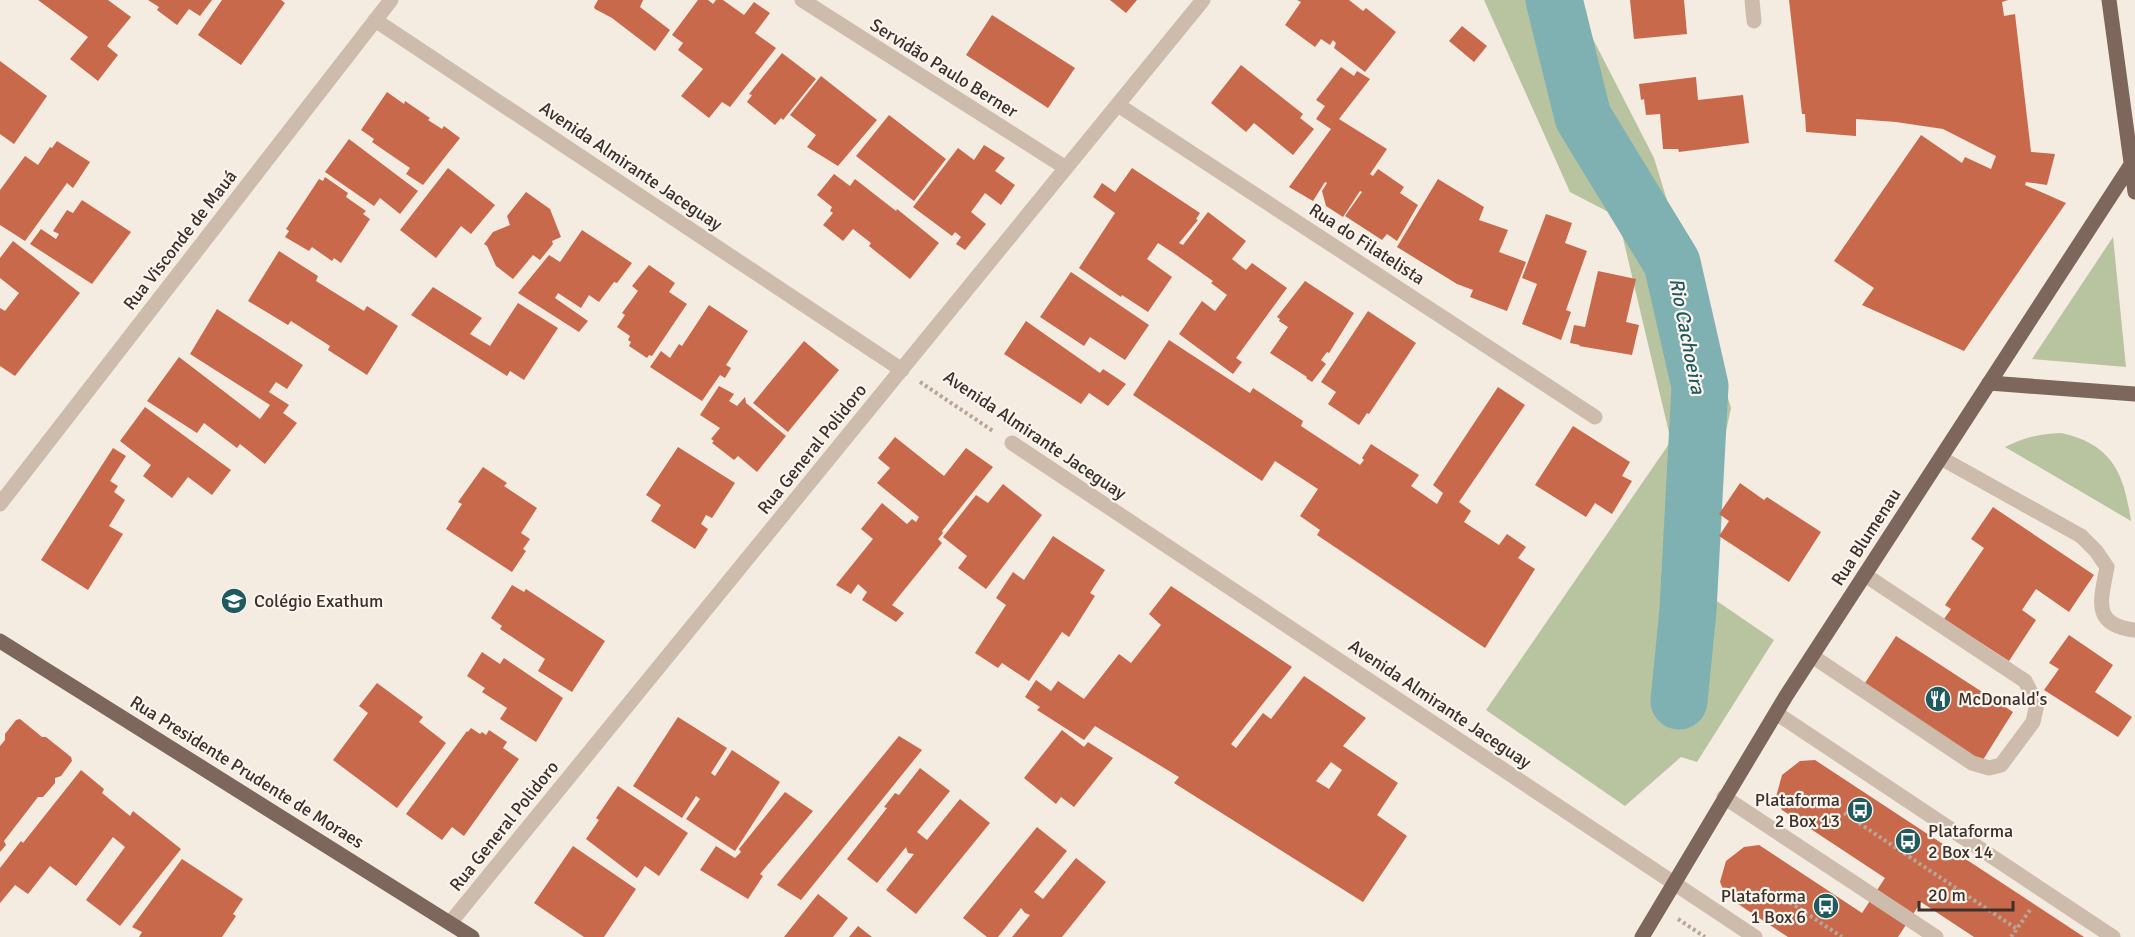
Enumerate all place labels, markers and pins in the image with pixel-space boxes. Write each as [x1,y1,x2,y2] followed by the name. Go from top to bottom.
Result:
[219,586,249,616] school or university icon: Colégio Exathum
[254,590,383,612] place label: Colégio Exathum
[1923,684,1953,714] restaurant icon: McDonald's
[1958,688,2047,710] place label: McDonald's
[1755,789,1840,832] place label: Plataforma 2 Box 13
[1845,795,1875,825] bus stop icon: Plataforma 2 Box 13
[1928,820,2013,863] place label: Plataforma 2 Box 14
[1893,826,1923,856] bus stop icon: Plataforma 2 Box 14
[1721,885,1806,928] place label: Plataforma 1 Box 6
[1811,891,1841,921] bus stop icon: Plataforma 1 Box 6

